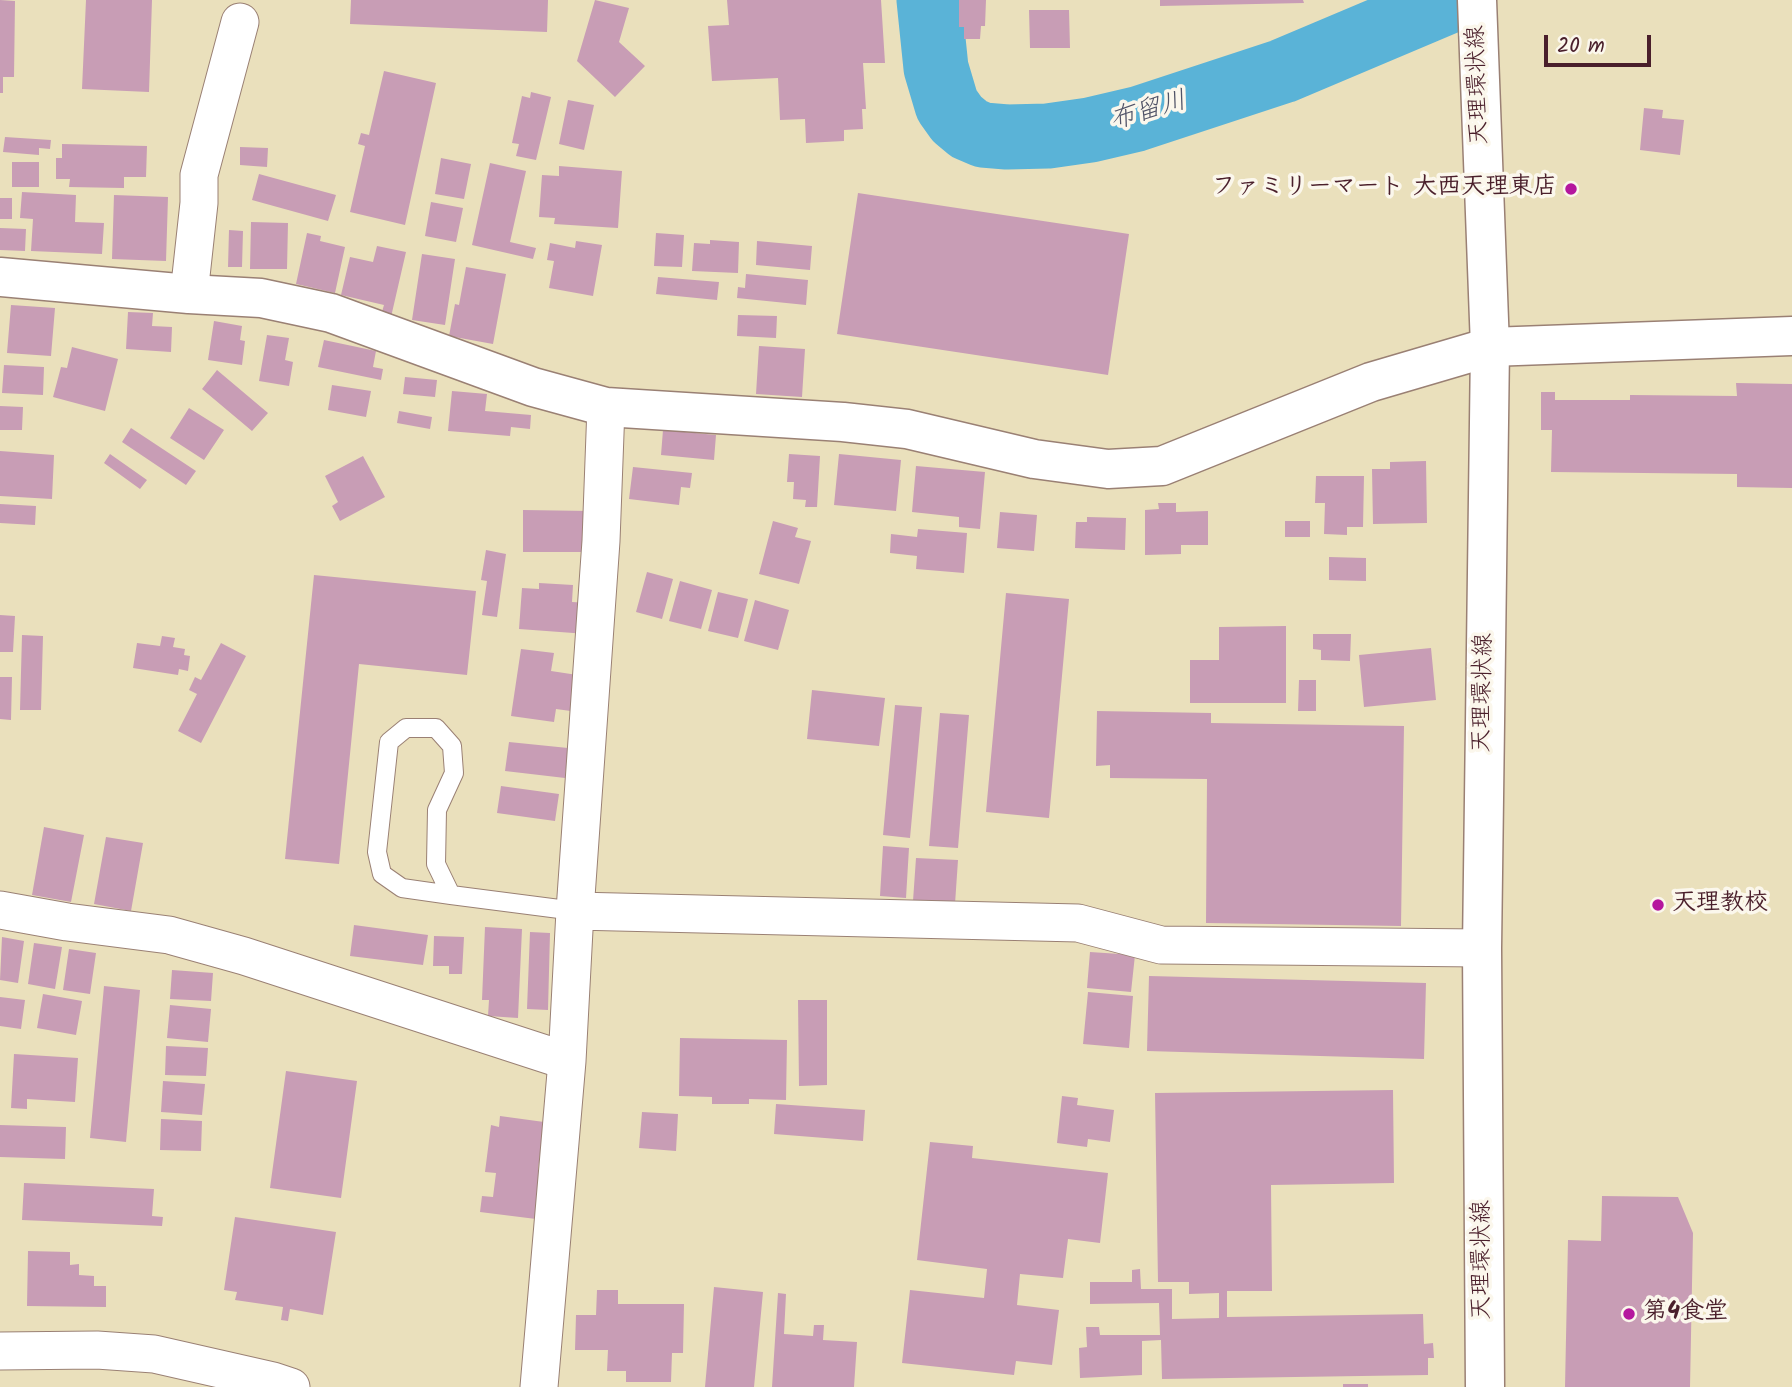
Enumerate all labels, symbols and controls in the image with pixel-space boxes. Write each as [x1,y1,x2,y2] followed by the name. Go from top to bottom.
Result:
[1547,21,1654,65] scale bar
[1464,25,1496,145] street label: 天理環状線
[1557,30,1605,63] text: 20 m
[1107,87,1191,139] water label: 布留川
[1212,175,1557,203] place label: ファミリーマート 大西天理東店
[1563,181,1579,197] marker: ファミリーマート 大西天理東店
[1470,633,1500,753] street label: 天理環状線
[1672,891,1768,919] place label: 天理教校
[1650,897,1666,913] marker: 天理教校
[1470,1200,1498,1320] street label: 天理環状線
[1643,1300,1728,1328] place label: 第4食堂
[1621,1306,1637,1322] marker: 第4食堂

